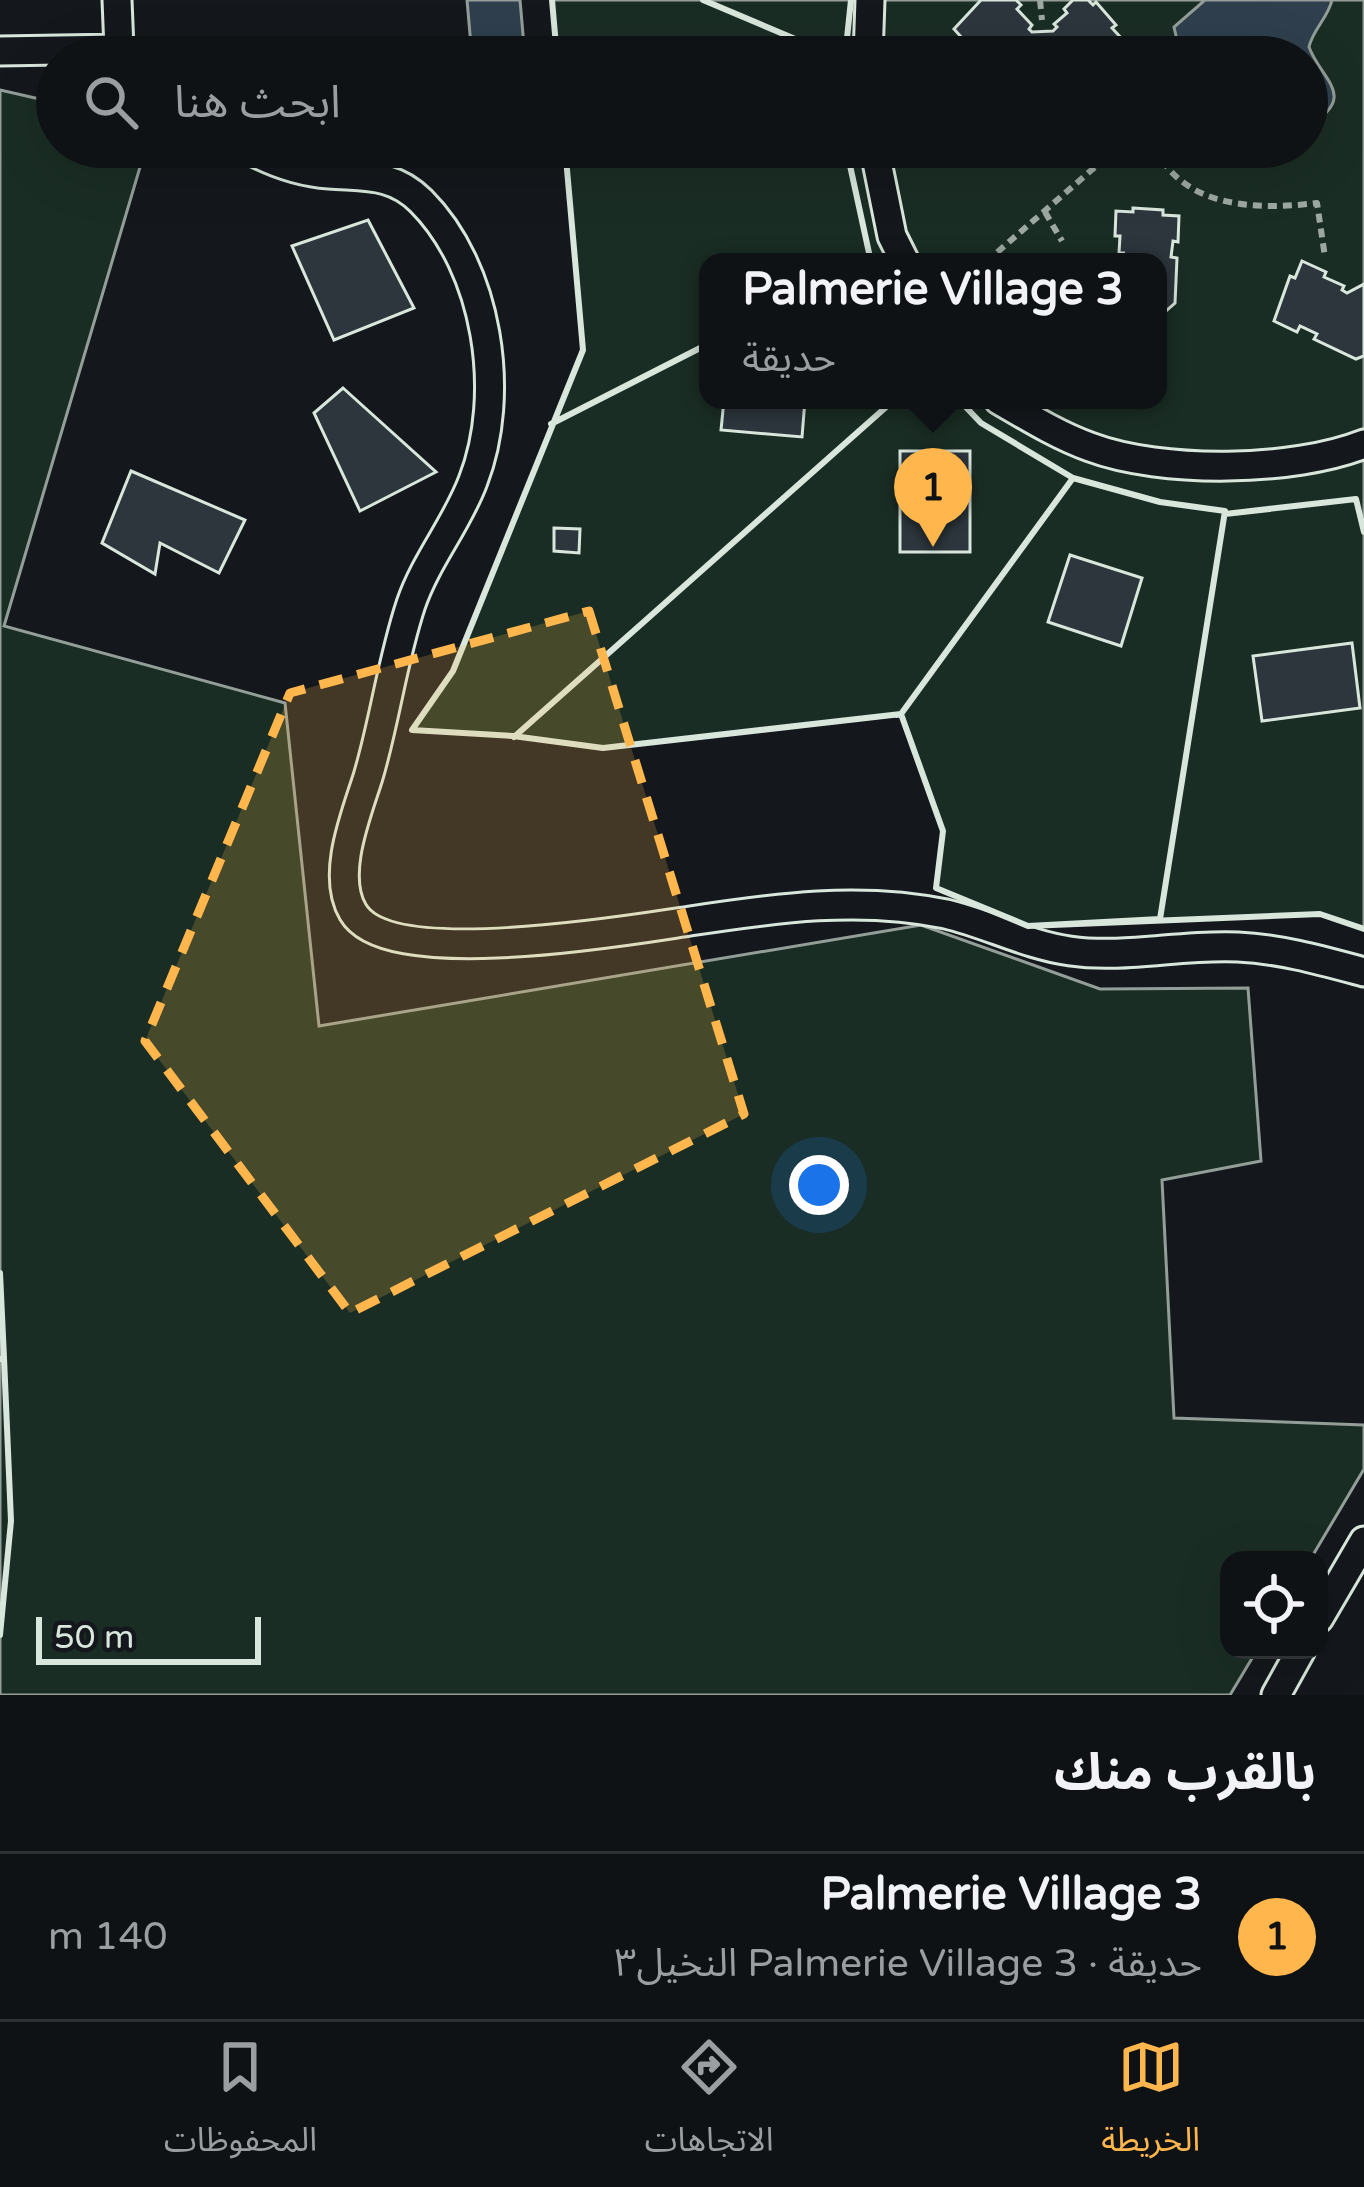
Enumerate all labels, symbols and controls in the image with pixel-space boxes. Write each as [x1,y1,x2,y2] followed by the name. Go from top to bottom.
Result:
[36,36,1328,168] search box
[78,69,144,135] icon: search
[174,76,341,130] text: ابحث هنا
[699,253,1167,409] popup
[742,263,1124,317] text: Palmerie Village 3
[742,335,836,382] text: حديقة
[894,448,972,547] pin: 1
[789,1155,849,1215] your location
[1220,1551,1328,1659] map controls
[1220,1551,1328,1659] button: locate
[36,1611,261,1664] scale bar
[54,1618,134,1657] text: 50 m
[1054,1742,1316,1804] text: بالقرب منك
[821,1868,1202,1922] text: Palmerie Village 3
[48,1913,167,1960] text: 140 m
[1265,1913,1289,1960] text: 1
[614,1940,1202,1987] text: حديقة · Palmerie Village 3 النخيل٣
[164,2034,317,2175] tab: المحفوظات
[645,2034,774,2175] tab: الاتجاهات
[1101,2034,1200,2175] tab: الخريطة

